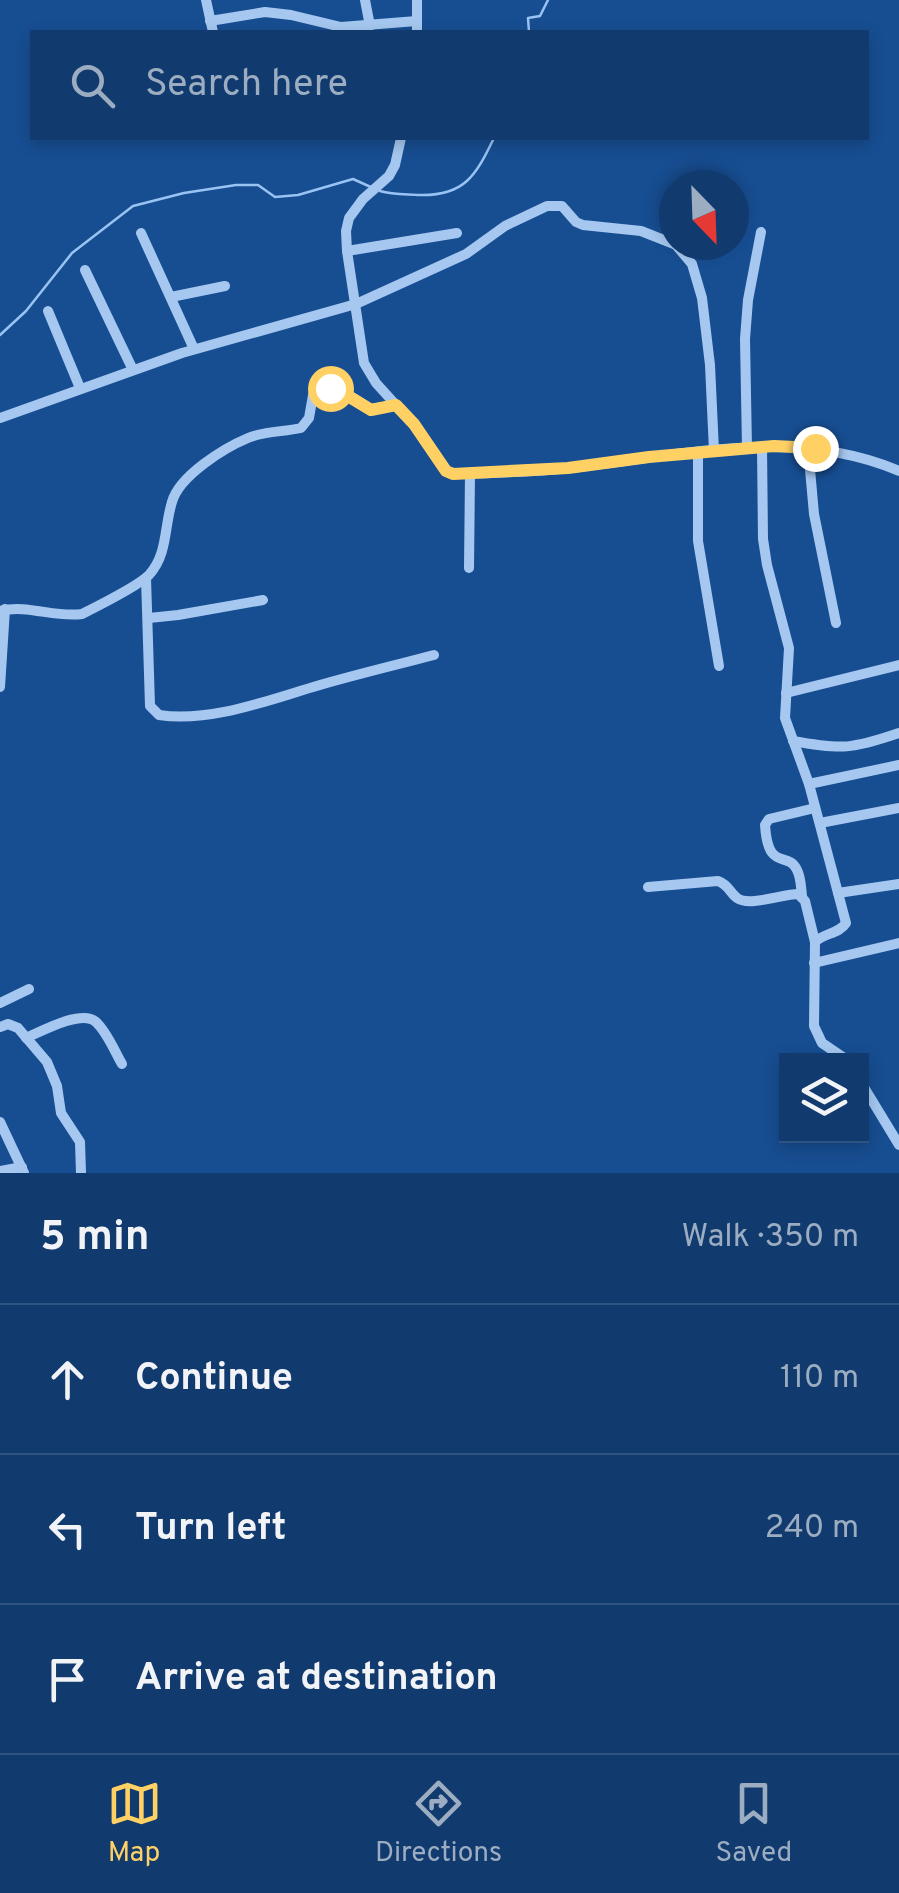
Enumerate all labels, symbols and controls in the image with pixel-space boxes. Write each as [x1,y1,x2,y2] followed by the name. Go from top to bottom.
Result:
[30,30,869,140] search box
[65,58,120,113] icon: search
[145,61,348,110] text: Search here
[659,170,749,260] north arrow
[308,366,354,412] route start
[793,426,839,472] route end
[779,1053,869,1143] map controls
[779,1053,869,1143] button: layers
[40,1212,150,1265] text: 5 min
[681,1218,859,1258] text: Walk · 350 m
[40,1352,95,1407] icon: ahead
[135,1355,293,1404] text: Continue
[780,1359,859,1399] text: 110 m
[40,1502,95,1557] icon: left
[135,1505,287,1554] text: Turn left
[765,1509,859,1549] text: 240 m
[40,1652,95,1707] icon: arrive
[135,1655,498,1704] text: Arrive at destination
[107,1776,162,1872] tab: Map
[375,1776,502,1872] tab: Directions
[715,1776,792,1872] tab: Saved

